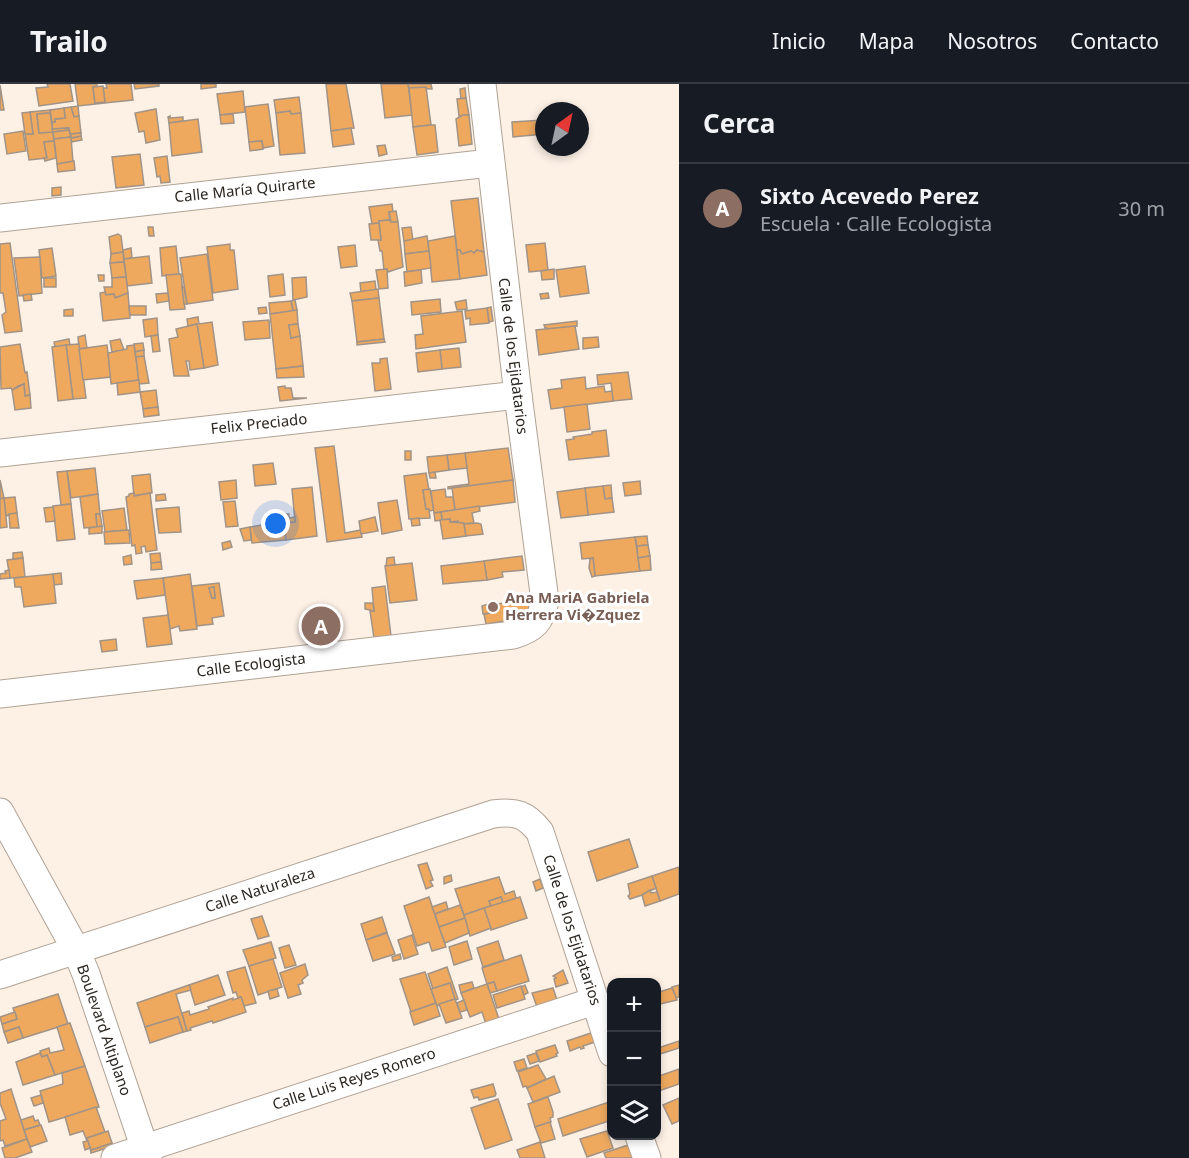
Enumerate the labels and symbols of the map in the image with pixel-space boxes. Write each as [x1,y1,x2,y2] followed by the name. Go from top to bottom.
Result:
[535,102,589,156] north arrow
[173,172,316,206] street label: Calle María Quirarte
[494,276,534,435] street label: Calle de los Ejidatarios
[210,408,308,438] street label: Felix Preciado
[261,509,290,538] your location
[505,587,650,624] place label: Ana MariA Gabriela Herrera Vi�Zquez
[486,600,500,614] marker: Ana MariA Gabriela Herrera Vi�Zquez
[302,604,340,648] pin: A
[195,647,307,681] street label: Calle Ecologista
[539,852,607,1008] street label: Calle de los Ejidatarios
[202,862,317,916] street label: Calle Naturaleza
[73,961,137,1098] street label: Boulevard Altiplano
[269,1042,438,1114] street label: Calle Luis Reyes Romero

